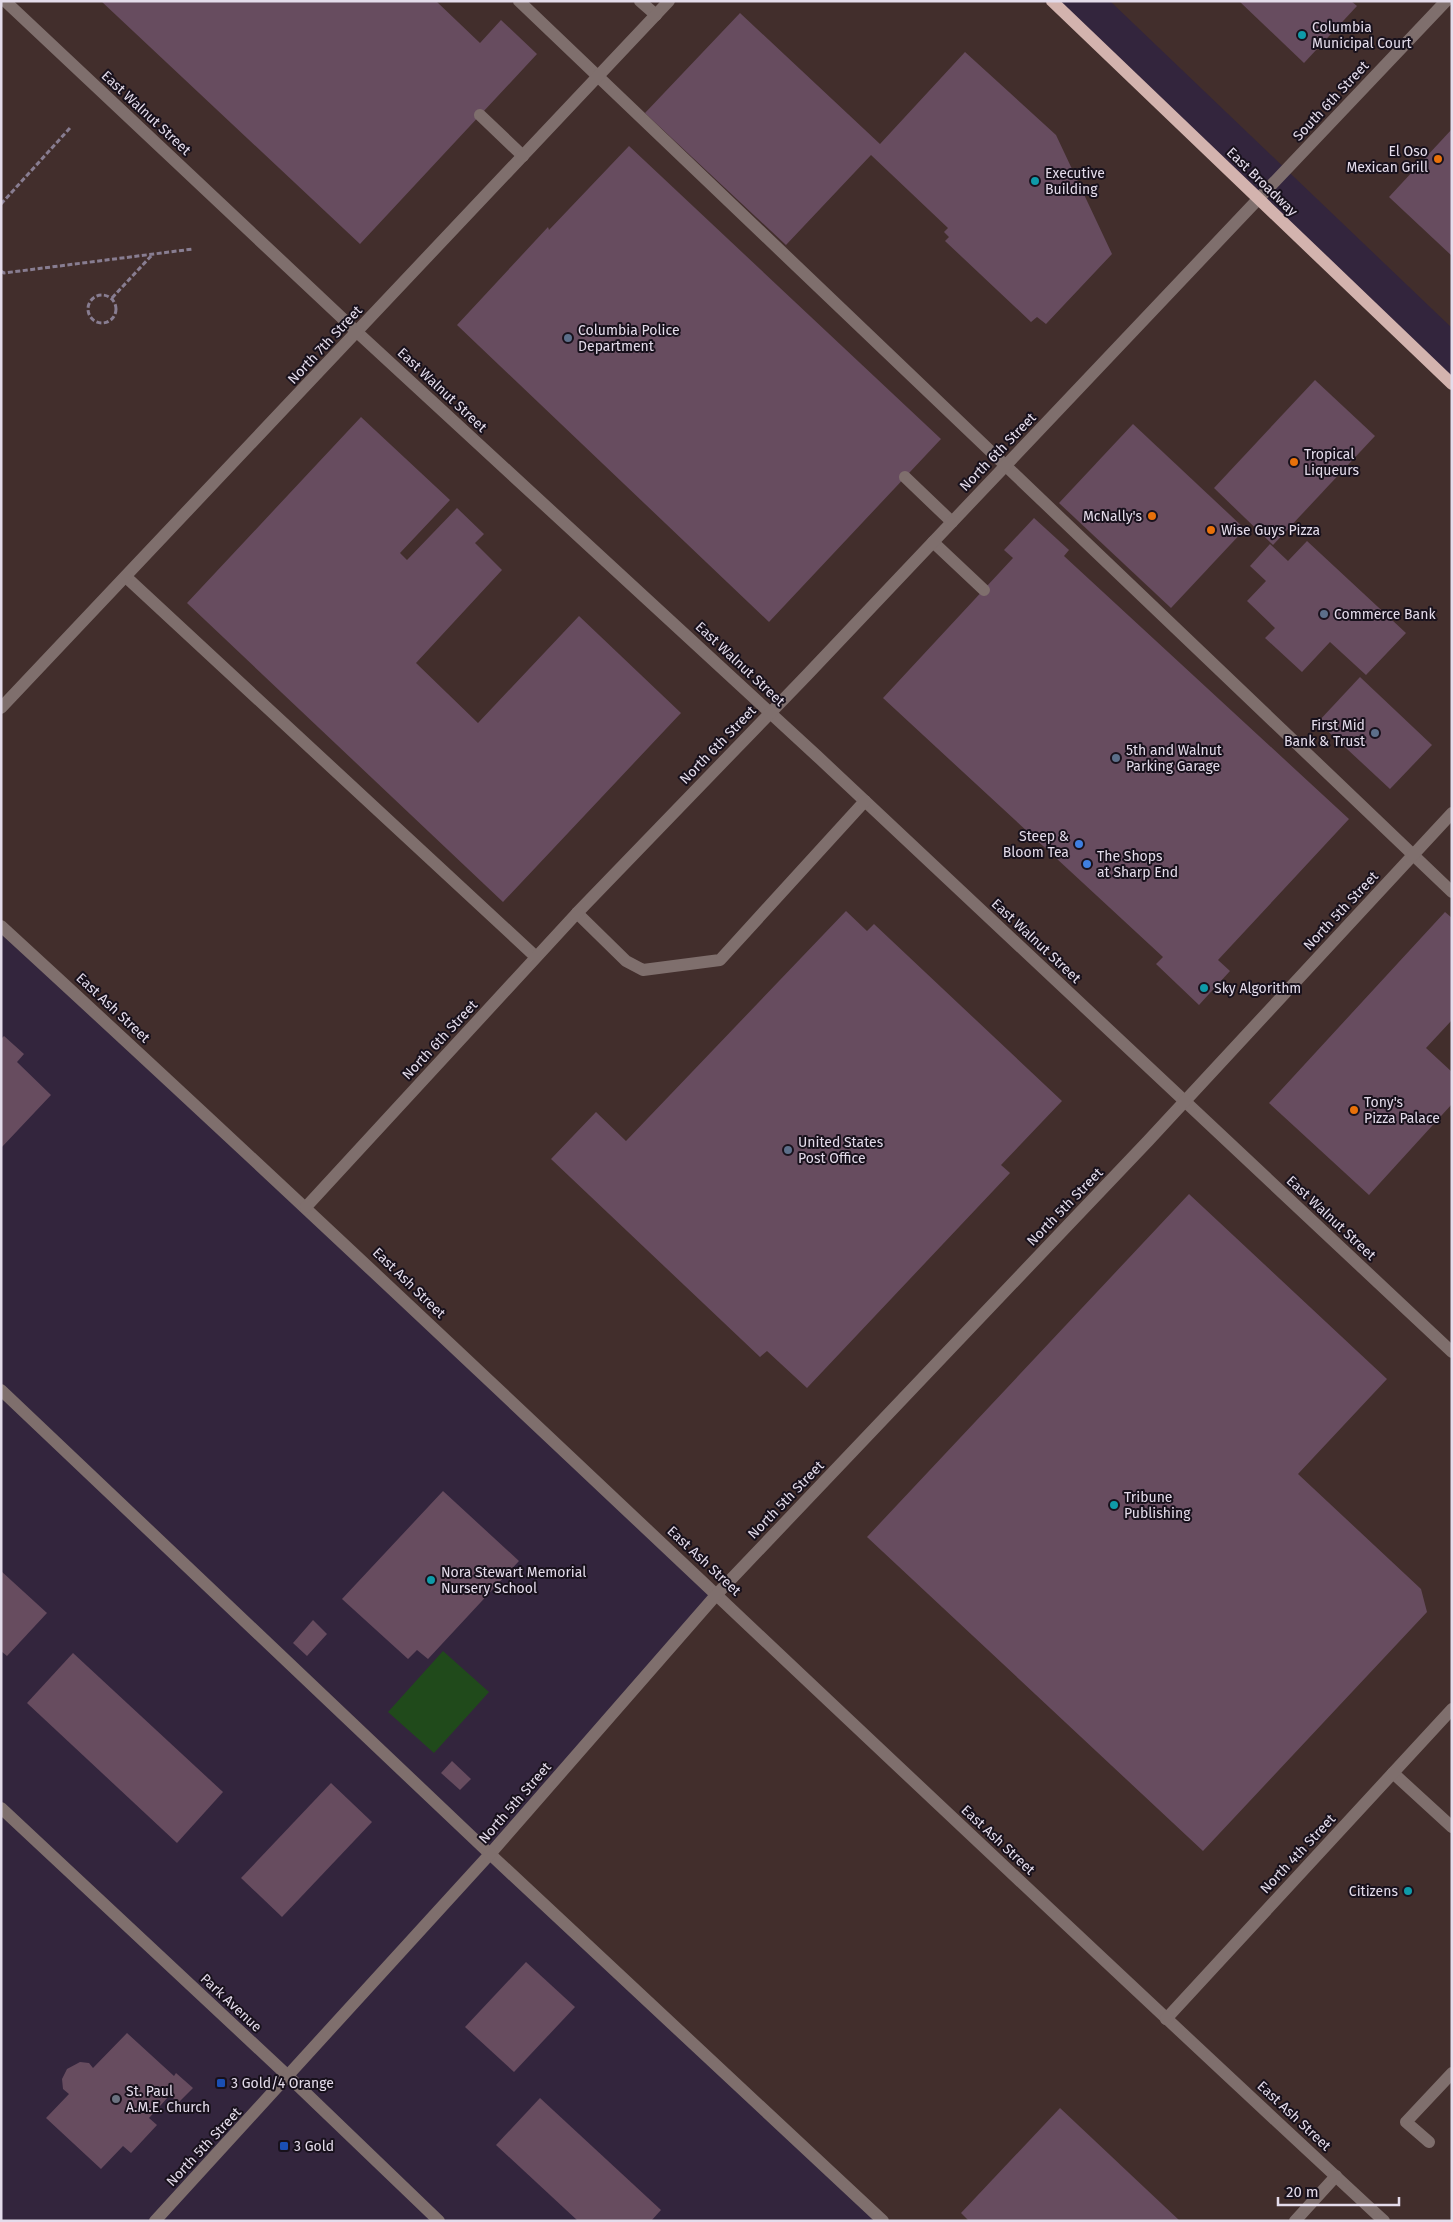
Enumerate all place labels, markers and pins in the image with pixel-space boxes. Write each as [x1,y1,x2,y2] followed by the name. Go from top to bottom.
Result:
[1312,19,1413,52] place label: Columbia Municipal Court
[1296,29,1308,41] marker: Columbia Municipal Court
[1346,143,1428,176] place label: El Oso Mexican Grill
[1432,153,1444,165] marker: El Oso Mexican Grill
[1045,165,1105,198] place label: Executive Building
[1029,175,1041,187] marker: Executive Building
[578,322,680,355] place label: Columbia Police Department
[562,332,574,344] marker: Columbia Police Department
[1304,446,1359,479] place label: Tropical Liqueurs
[1288,456,1300,468] marker: Tropical Liqueurs
[1083,508,1142,525] place label: McNally's
[1146,510,1158,522] marker: McNally's
[1221,522,1320,539] place label: Wise Guys Pizza
[1205,524,1217,536] marker: Wise Guys Pizza
[1334,606,1436,623] place label: Commerce Bank
[1318,608,1330,620] marker: Commerce Bank
[1284,717,1366,750] place label: First Mid Bank & Trust
[1369,727,1381,739] marker: First Mid Bank & Trust
[1126,742,1223,775] place label: 5th and Walnut Parking Garage
[1110,752,1122,764] marker: 5th and Walnut Parking Garage
[1003,828,1069,861] place label: Steep & Bloom Tea
[1073,838,1085,850] marker: Steep & Bloom Tea
[1097,848,1178,881] place label: The Shops at Sharp End
[1081,858,1093,870] marker: The Shops at Sharp End
[1214,980,1301,997] place label: Sky Algorithm
[1198,982,1210,994] marker: Sky Algorithm
[1364,1094,1440,1127] place label: Tony's Pizza Palace
[1348,1104,1360,1116] marker: Tony's Pizza Palace
[798,1134,884,1167] place label: United States Post Office
[782,1144,794,1156] marker: United States Post Office
[1124,1489,1191,1522] place label: Tribune Publishing
[1108,1499,1120,1511] marker: Tribune Publishing
[441,1564,586,1597] place label: Nora Stewart Memorial Nursery School
[425,1574,437,1586] marker: Nora Stewart Memorial Nursery School
[1349,1883,1398,1900] place label: Citizens
[1402,1885,1414,1897] marker: Citizens
[231,2075,334,2092] place label: 3 Gold/4 Orange
[215,2077,227,2089] marker: 3 Gold/4 Orange
[126,2083,210,2116] place label: St. Paul A.M.E. Church
[110,2093,122,2105] marker: St. Paul A.M.E. Church
[294,2138,334,2155] place label: 3 Gold
[278,2140,290,2152] marker: 3 Gold

